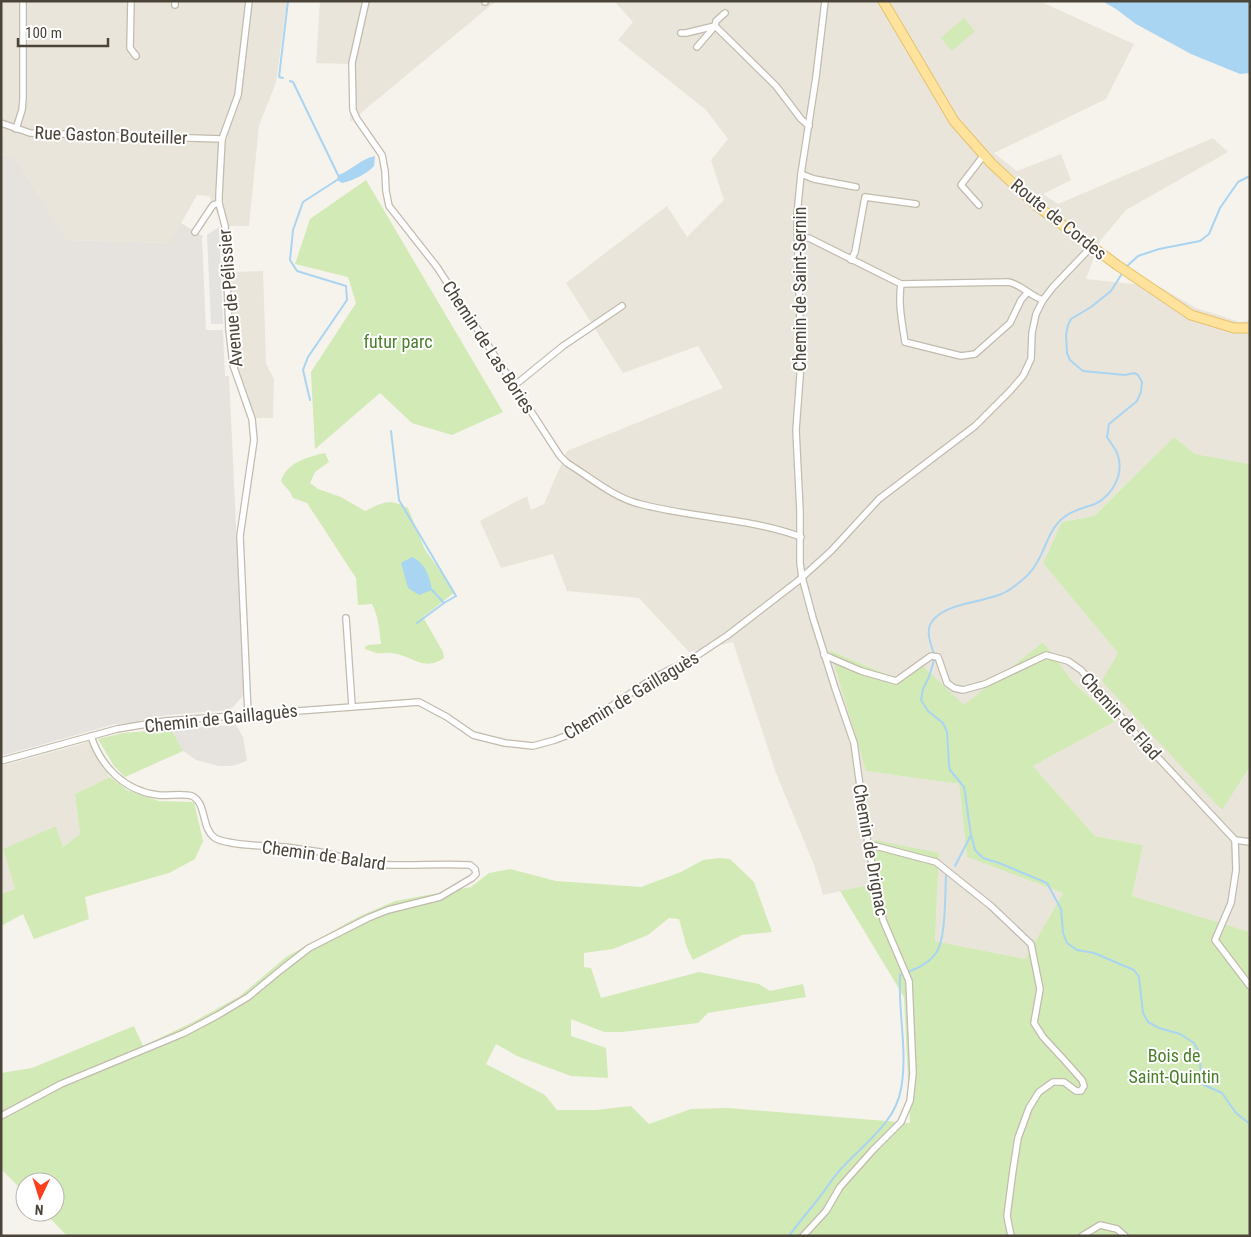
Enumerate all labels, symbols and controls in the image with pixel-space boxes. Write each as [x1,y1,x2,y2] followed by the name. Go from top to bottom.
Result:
[18,15,108,47] scale bar
[25,24,62,42] text: 100 m
[34,122,188,148] street label: Rue Gaston Bouteiller
[1007,174,1111,264] street label: Route de Cordes
[789,207,810,371] street label: Chemin de Saint-Sernin
[213,228,246,368] street label: Avenue de Pélissier
[438,277,540,417] street label: Chemin de Las Bories
[363,331,433,352] park label: futur parc
[560,646,702,744] street label: Chemin de Gaillaguès
[1076,668,1166,764] street label: Chemin de Flad
[143,700,299,736] street label: Chemin de Gaillaguès
[849,782,893,918] street label: Chemin de Drignac
[261,836,387,874] street label: Chemin de Balard
[1128,1045,1220,1087] park label: Bois de Saint-Quintin
[15,1172,65,1222] north arrow
[34,1202,44,1218] text: N

